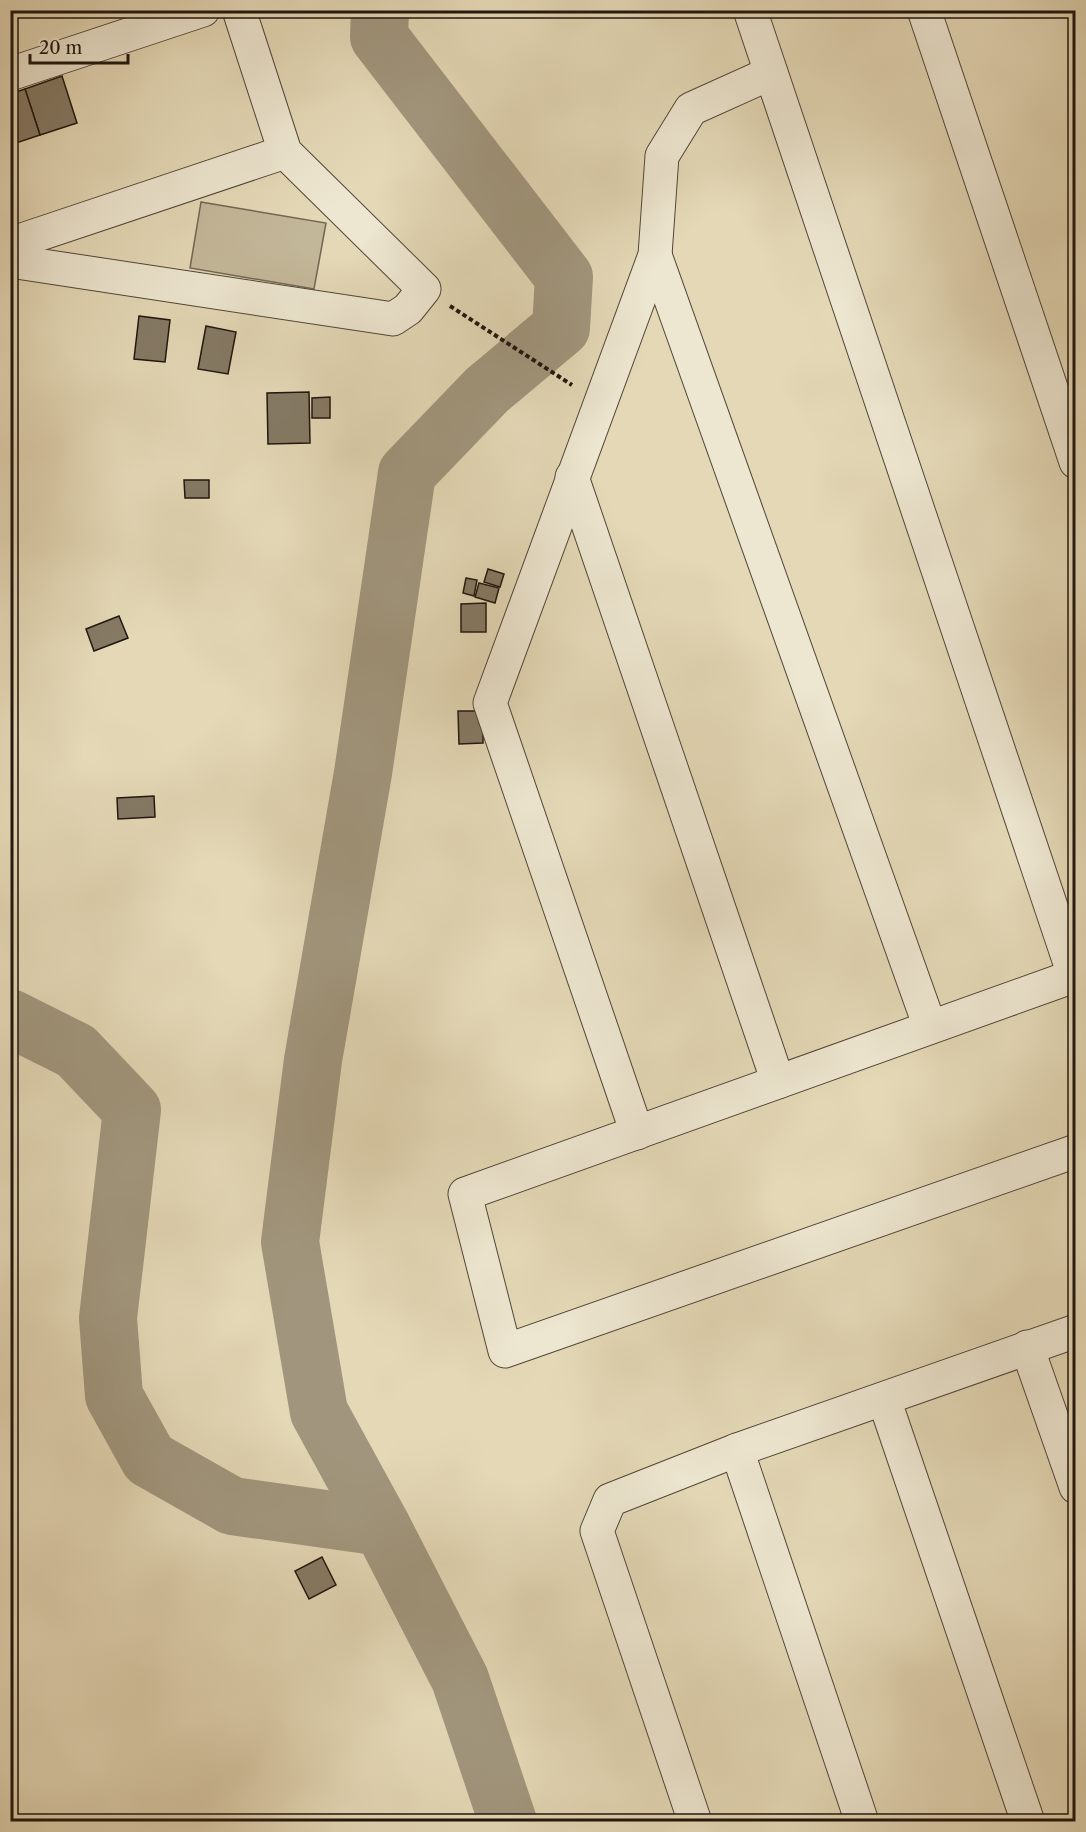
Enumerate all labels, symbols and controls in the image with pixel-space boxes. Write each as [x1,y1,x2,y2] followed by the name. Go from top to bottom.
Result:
[30,27,128,65] scale bar
[39,37,83,59] text: 20 m

